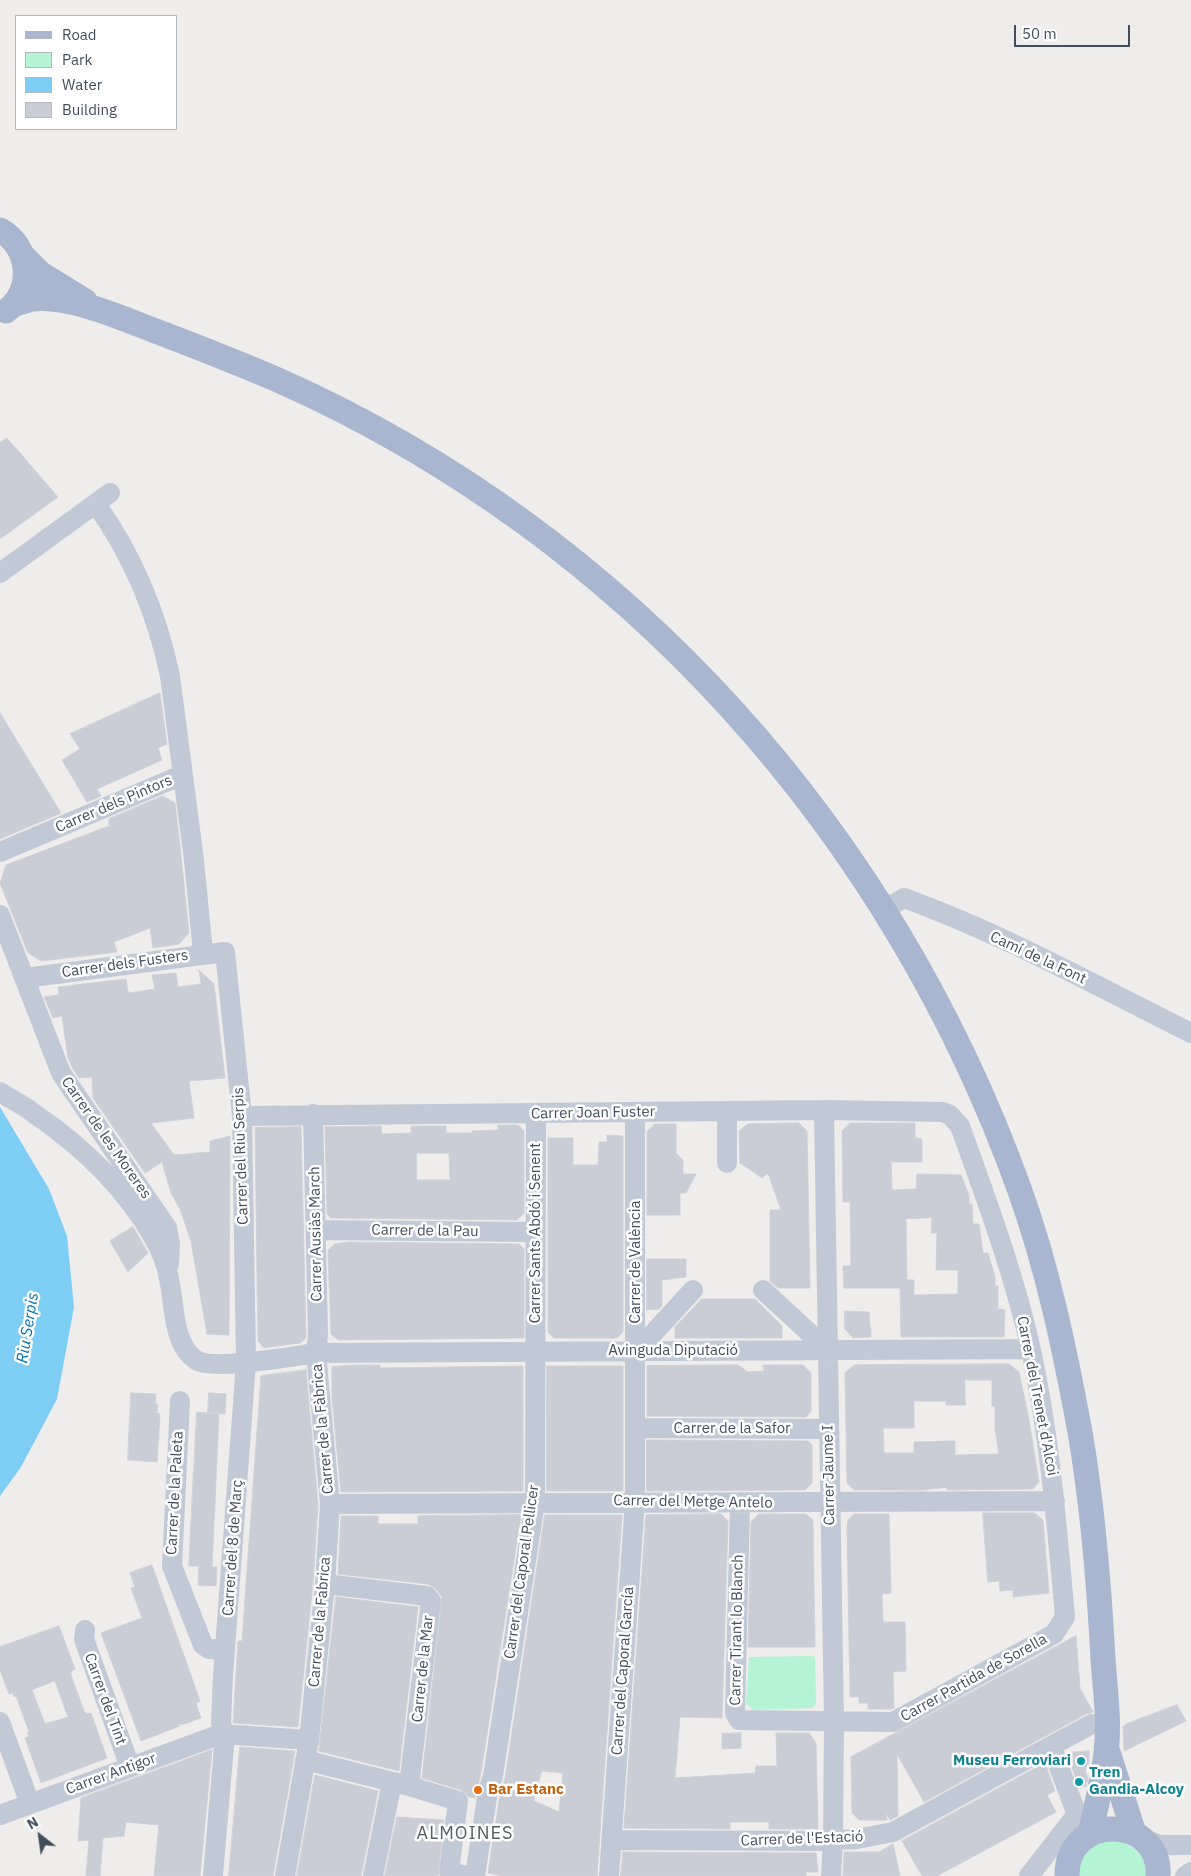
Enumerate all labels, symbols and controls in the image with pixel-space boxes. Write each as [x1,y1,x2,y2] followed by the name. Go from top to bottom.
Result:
[15,15,178,130] legend
[1016,15,1132,47] scale bar
[1022,24,1057,43] text: 50 m
[62,25,97,44] text: Road
[62,50,92,69] text: Park
[62,75,102,94] text: Water
[62,100,117,119] text: Building
[53,771,175,837] street label: Carrer dels Pintors
[987,928,1089,988] street label: Camí de la Font
[61,946,189,982] street label: Carrer dels Fusters
[57,1074,155,1202] street label: Carrer de les Moreres
[230,1087,252,1225] street label: Carrer del Riu Serpis
[531,1103,655,1123] street label: Carrer Joan Fuster
[527,1143,545,1323] street label: Carrer Sants Abdó i Senent
[306,1166,326,1302] street label: Carrer Ausiàs March
[627,1201,645,1323] street label: Carrer de València
[371,1221,479,1241] street label: Carrer de la Pau
[13,1291,43,1365] water label: Riu Serpis
[1013,1315,1061,1477] street label: Carrer del Trenet d'Alcoi
[608,1342,738,1360] street label: Avinguda Diputació
[308,1363,338,1495] street label: Carrer de la Fàbrica
[673,1420,791,1438] street label: Carrer de la Safor
[819,1425,839,1525] street label: Carrer Jaume I
[163,1431,187,1555] street label: Carrer de la Paleta
[219,1479,247,1617] street label: Carrer del 8 de Març
[501,1484,543,1660] street label: Carrer del Caporal Pellicer
[613,1492,773,1512] street label: Carrer del Metge Antelo
[727,1554,747,1706] street label: Carrer Tirant lo Blanch
[305,1556,335,1688] street label: Carrer de la Fabrica
[608,1586,638,1756] street label: Carrer del Caporal García
[408,1615,438,1723] street label: Carrer de la Mar
[898,1630,1050,1726] street label: Carrer Partida de Sorella
[80,1651,130,1747] street label: Carrer del Tint
[64,1749,158,1799] street label: Carrer Antigor
[953,1752,1071,1770] place label: Museu Ferroviari
[1075,1755,1087,1767] marker: Museu Ferroviari
[1089,1764,1184,1799] place label: Tren Gandia-Alcoy
[1073,1776,1085,1788] marker: Tren Gandia-Alcoy
[488,1781,564,1799] place label: Bar Estanc
[472,1784,484,1796] marker: Bar Estanc
[15,1811,65,1861] north arrow
[24,1813,41,1833] text: N
[416,1823,514,1845] district label: ALMOINES
[740,1828,864,1850] street label: Carrer de l'Estació

